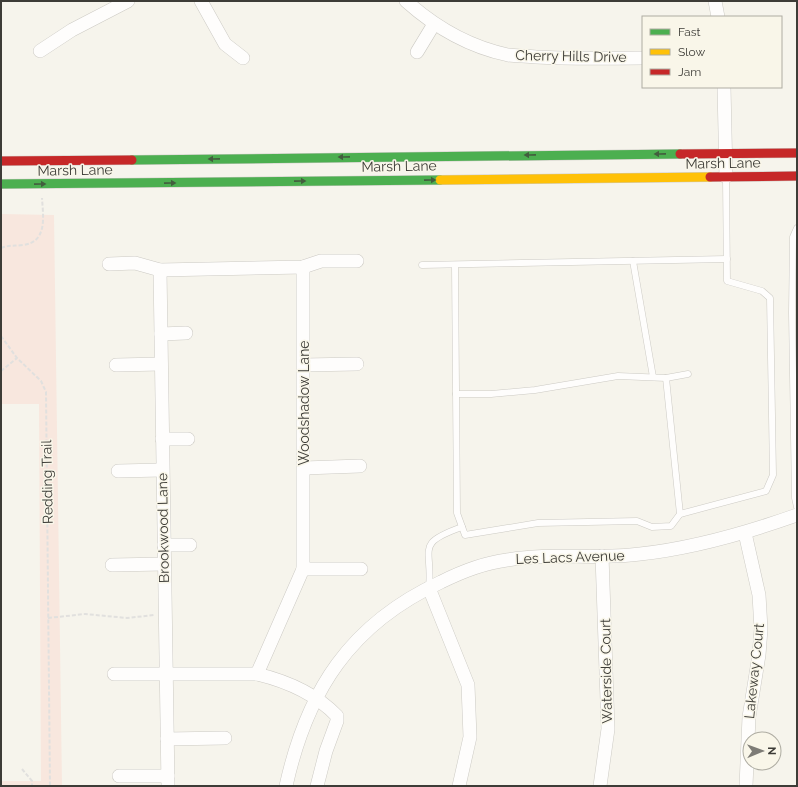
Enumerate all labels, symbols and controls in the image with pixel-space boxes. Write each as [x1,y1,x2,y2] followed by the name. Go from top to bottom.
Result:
[642,16,782,88] legend
[678,25,701,39] text: Fast
[678,45,705,59] text: Slow
[515,47,627,65] street label: Cherry Hills Drive
[678,65,701,79] text: Jam
[653,151,666,157] one-way arrow
[523,152,536,158] one-way arrow
[337,154,350,160] one-way arrow
[685,154,761,172] street label: Marsh Lane
[208,155,220,162] one-way arrow
[361,157,437,175] street label: Marsh Lane
[37,161,113,179] street label: Marsh Lane
[424,177,437,183] one-way arrow
[294,178,307,184] one-way arrow
[164,180,177,186] one-way arrow
[34,181,47,187] one-way arrow
[296,340,312,466] street label: Woodshadow Lane
[38,440,56,524] street label: Redding Trail
[154,473,172,583] street label: Brookwood Lane
[515,547,625,567] street label: Les Lacs Avenue
[597,618,615,724] street label: Waterside Court
[741,622,767,720] street label: Lakeway Court
[742,731,782,771] north arrow
[765,747,778,755] text: N

